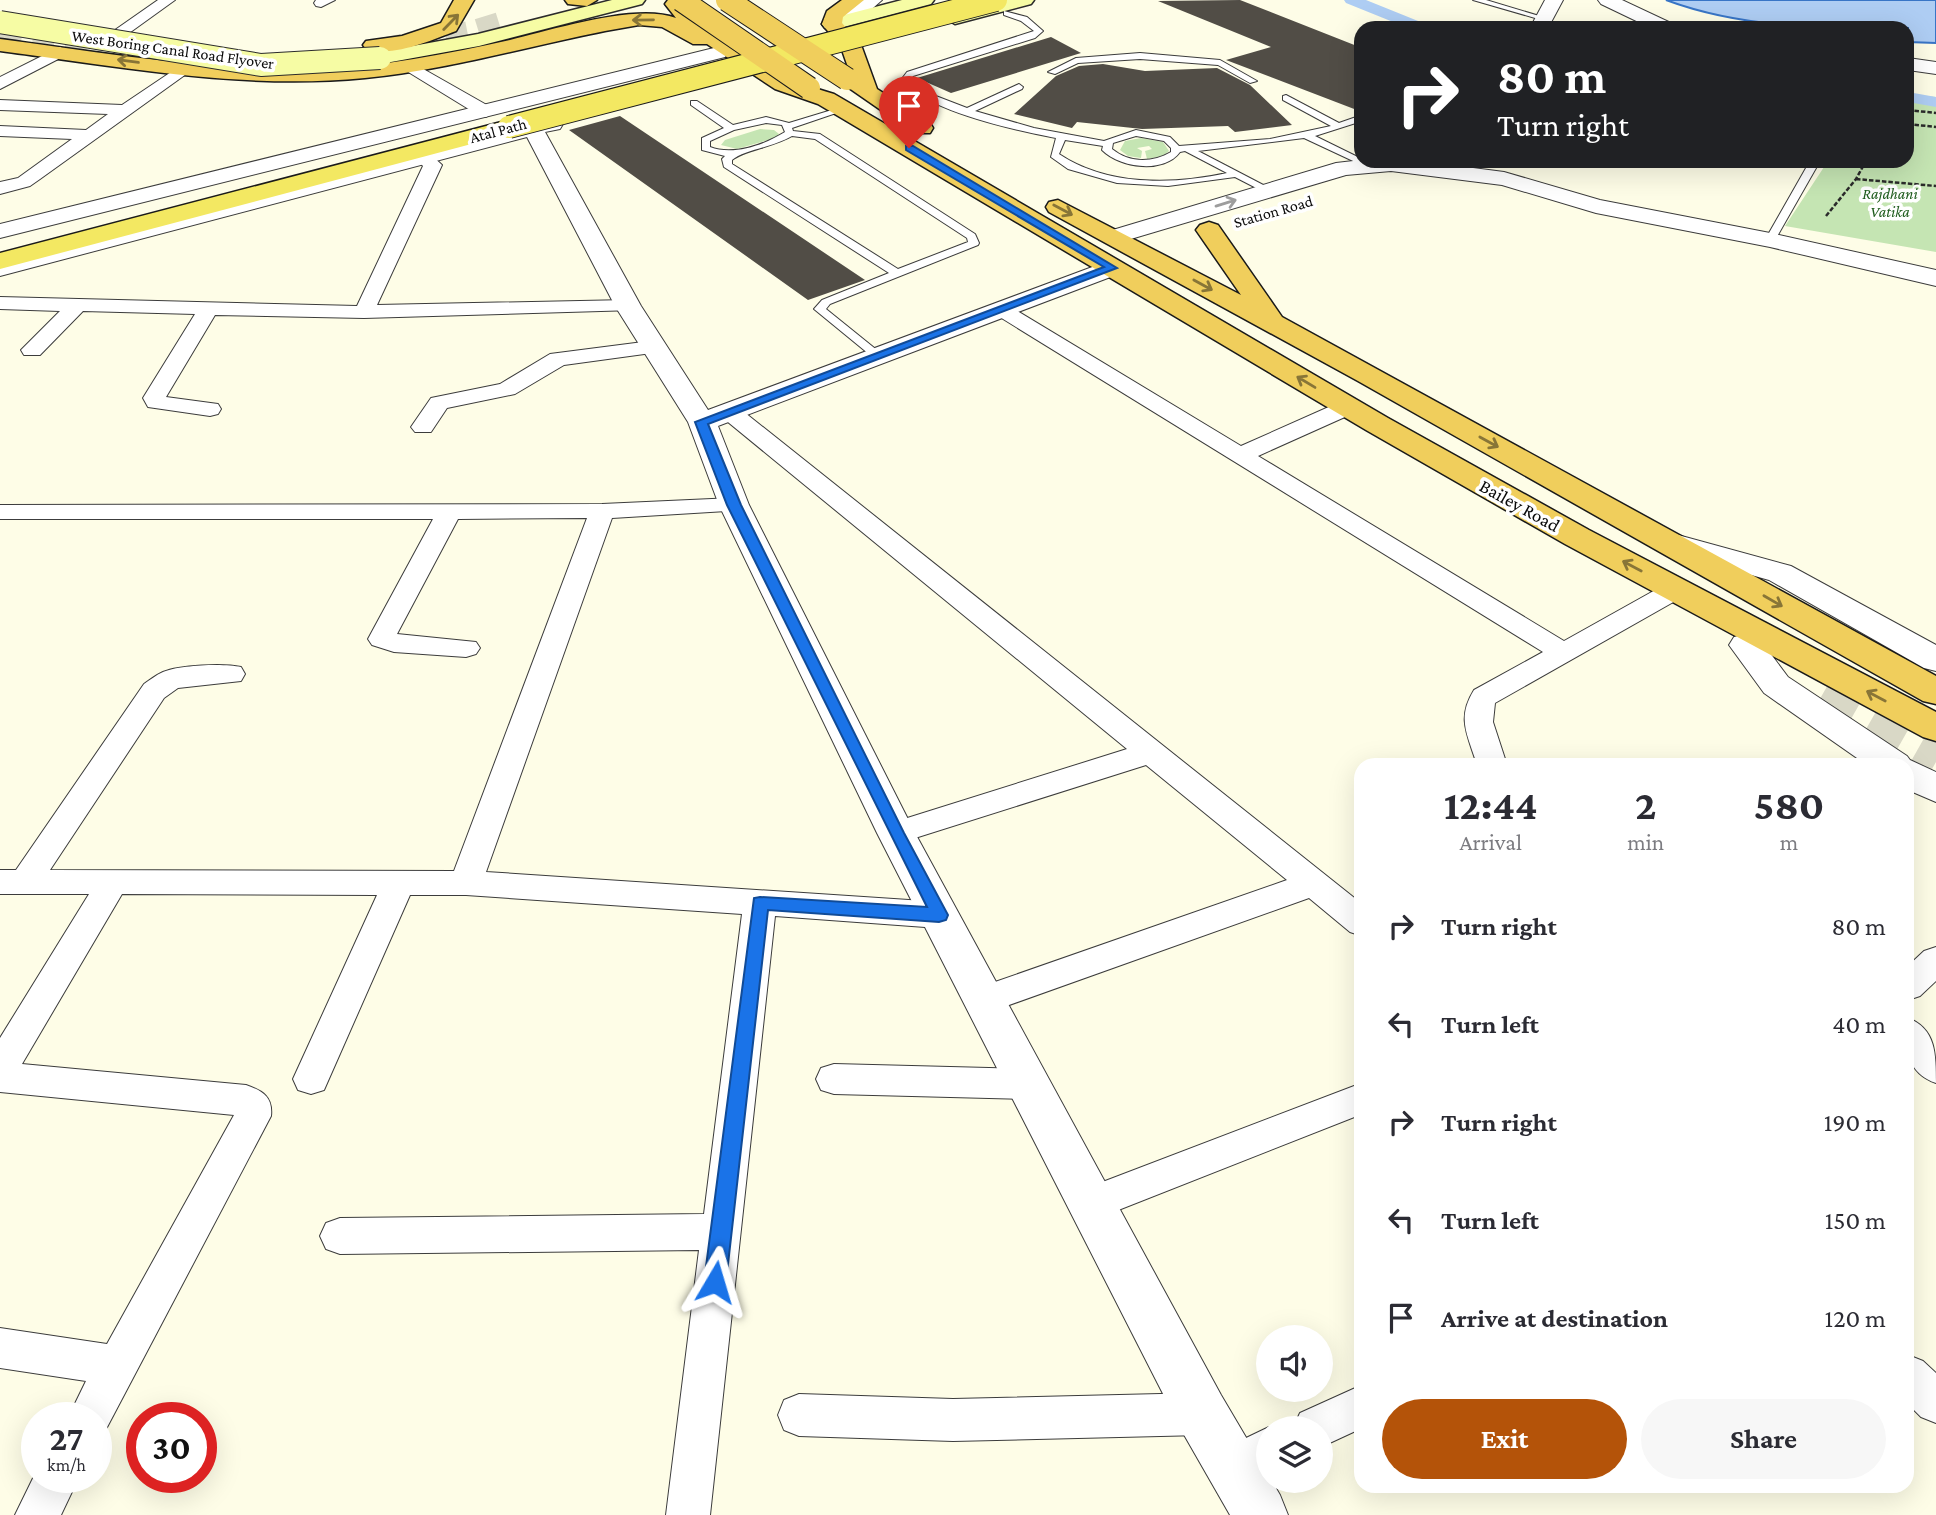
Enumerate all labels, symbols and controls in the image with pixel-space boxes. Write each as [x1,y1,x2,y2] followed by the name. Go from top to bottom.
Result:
[442,13,459,31] one-way arrow
[632,13,655,27] one-way arrow
[71,27,275,73] street label: West Boring Canal Road Flyover
[1382,49,1473,140] icon: right
[1497,49,1606,104] text: 80 m
[117,55,140,68] one-way arrow
[879,76,939,148] pin
[890,87,928,125] icon: arrive
[1497,107,1629,143] text: Turn right
[468,115,529,146] street label: Atal Path
[1862,185,1918,220] park label: Rajdhani Vatika
[1232,192,1315,231] street label: Station Road
[1214,195,1236,208] one-way arrow
[1052,203,1073,217] one-way arrow
[1193,278,1213,292] one-way arrow
[1296,375,1316,389] one-way arrow
[1478,435,1498,449] one-way arrow
[1476,475,1563,536] street label: Bailey Road
[1622,559,1642,573] one-way arrow
[1762,595,1783,608] one-way arrow
[1866,688,1887,702] one-way arrow
[1444,781,1538,828] text: 12:44
[1635,781,1656,828] text: 2
[1754,781,1824,828] text: 580
[1459,829,1522,855] text: Arrival
[1627,829,1664,855] text: min
[1780,829,1798,855] text: m
[1382,907,1420,945] icon: right
[1441,912,1557,941] text: Turn right
[1832,912,1886,941] text: 80 m
[1382,1005,1420,1043] icon: left
[1441,1010,1539,1039] text: Turn left
[1832,1010,1886,1039] text: 40 m
[1382,1103,1420,1141] icon: right
[1441,1108,1557,1137] text: Turn right
[1824,1108,1886,1137] text: 190 m
[1382,1201,1420,1239] icon: left
[1441,1206,1539,1235] text: Turn left
[1825,1206,1886,1235] text: 150 m
[678,1245,752,1319] position arrow
[1382,1299,1420,1337] icon: arrive
[1441,1304,1668,1333] text: Arrive at destination
[1825,1304,1886,1333] text: 120 m
[1256,1325,1333,1493] map controls
[1256,1325,1333,1402] button: sound
[1382,1399,1627,1479] button: Exit
[1641,1399,1886,1479] button: Share
[126,1402,217,1493] speed limit sign: 30
[1256,1416,1333,1493] button: layers
[50,1419,83,1458] text: 27
[47,1455,86,1475] text: km/h

